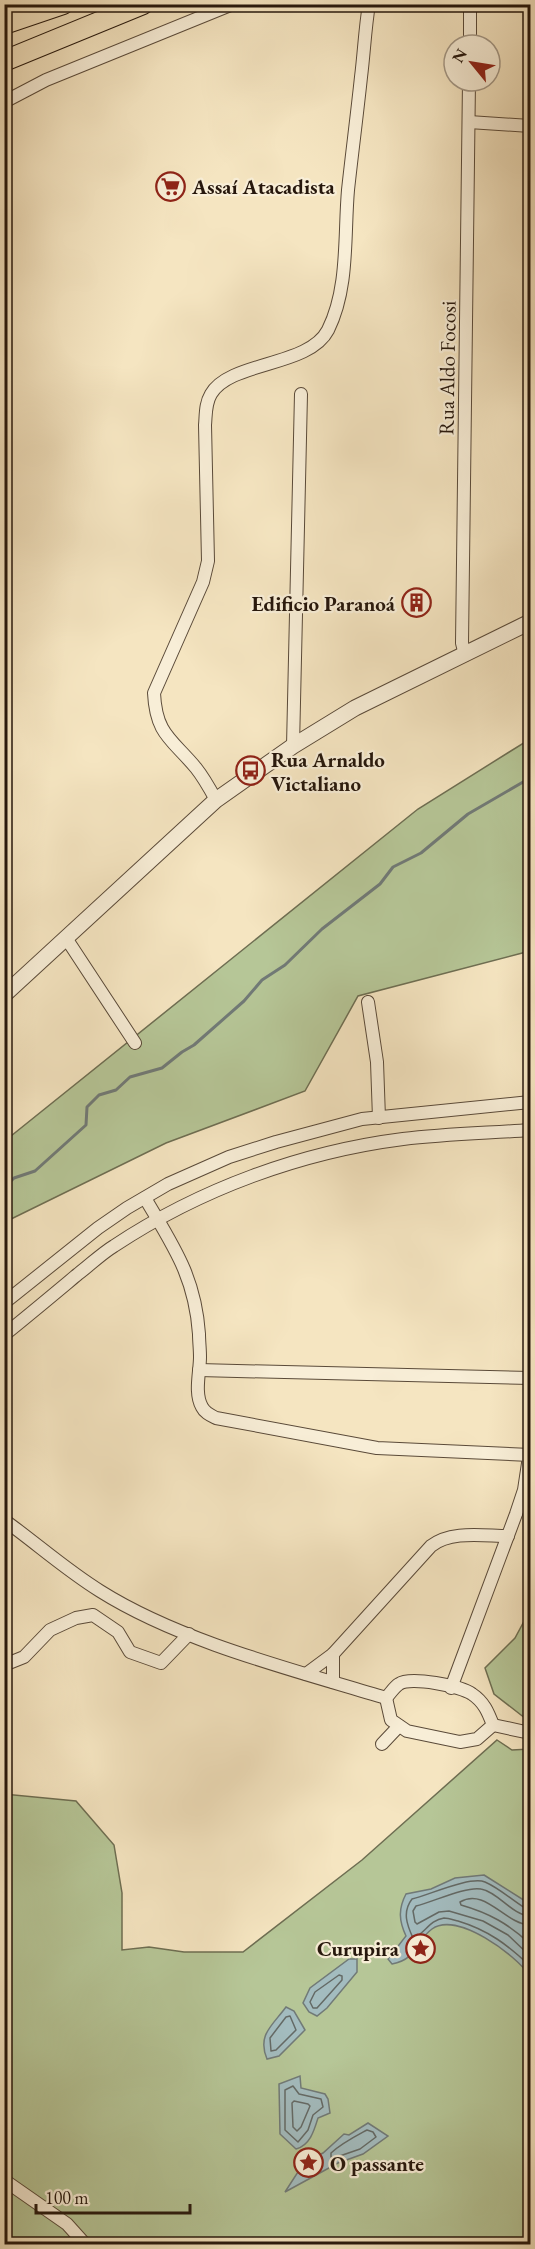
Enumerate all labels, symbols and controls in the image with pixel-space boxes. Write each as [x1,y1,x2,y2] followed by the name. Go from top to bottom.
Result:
[442,33,502,93] north arrow
[447,45,472,67] text: N
[155,170,187,202] supermarket icon: Assaí Atacadista
[191,173,336,200] place label: Assaí Atacadista
[432,301,462,435] street label: Rua Aldo Focosi
[400,587,432,619] building icon: Edificio Paranoá
[252,590,396,617] place label: Edificio Paranoá
[271,746,385,797] place label: Rua Arnaldo Victaliano
[234,755,266,787] bus stop icon: Rua Arnaldo Victaliano
[404,1932,436,1964] place icon: Curupira
[317,1935,400,1962] place label: Curupira
[293,2147,325,2179] place icon: O passante
[330,2150,424,2177] place label: O passante
[36,2177,190,2215] scale bar
[45,2186,89,2209] text: 100 m

